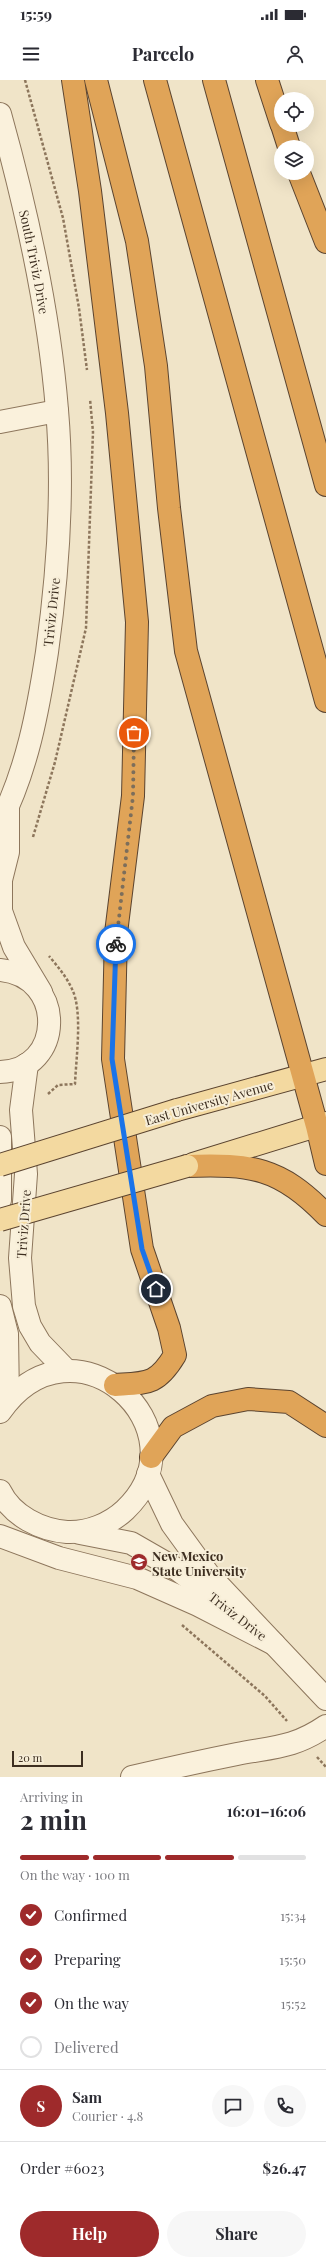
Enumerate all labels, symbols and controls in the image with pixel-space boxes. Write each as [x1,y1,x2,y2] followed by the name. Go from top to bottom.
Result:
[20,4,52,24] text: 15:59
[132,42,194,66] text: Parcelo
[20,43,42,65] icon: menu
[284,43,306,65] icon: person
[274,92,314,180] map controls
[274,92,314,132] button: locate
[274,140,314,180] button: layers
[16,208,54,316] street label: South Triviz Drive
[39,576,63,647] street label: Triviz Drive
[117,716,151,750] pin
[123,722,145,744] icon: bag
[96,924,136,964] courier
[105,933,127,955] icon: bike
[143,1075,276,1128] street label: East University Avenue
[12,1189,34,1259] street label: Triviz Drive
[139,1272,173,1306] pin
[145,1278,167,1300] icon: home
[152,1547,246,1579] place label: New Mexico State University
[129,1552,149,1572] school or university icon: New Mexico State University
[206,1588,271,1644] street label: Triviz Drive
[12,1749,83,1768] scale bar
[18,1750,42,1765] text: 20 m
[20,1788,83,1805] text: Arriving in
[227,1801,306,1821] text: 16:01–16:06
[20,1802,87,1837] text: 2 min
[20,1866,130,1883] text: On the way · 100 m
[20,1904,42,1926] icon: check
[54,1905,127,1925] text: Confirmed
[280,1907,306,1924] text: 15:34
[20,1948,42,1970] icon: check
[54,1949,121,1969] text: Preparing
[279,1951,306,1968] text: 15:50
[20,1992,42,2014] icon: check
[54,1993,129,2013] text: On the way
[281,1995,306,2012] text: 15:52
[54,2037,119,2057] text: Delivered
[212,2085,254,2127] button: chat
[264,2085,306,2127] button: phone
[72,2087,102,2107] text: Sam
[37,2096,45,2116] text: S
[72,2107,143,2124] text: Courier · 4.8
[20,2158,104,2178] text: Order #6023
[263,2158,306,2178] text: $26.47
[20,2211,159,2257] button: Help
[167,2211,306,2257] button: Share

